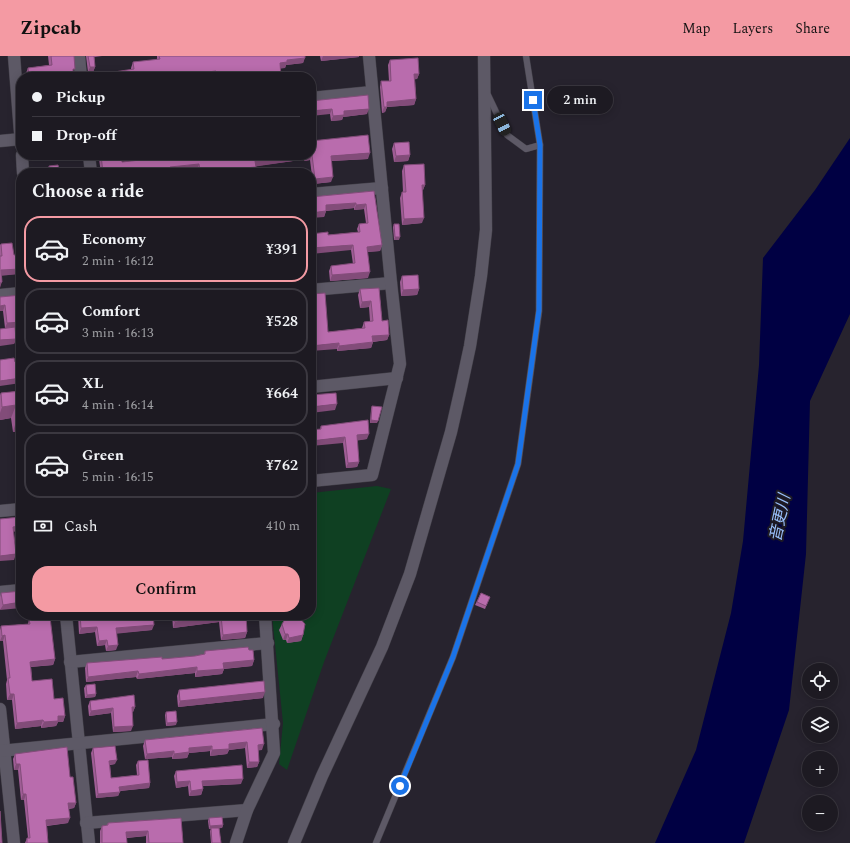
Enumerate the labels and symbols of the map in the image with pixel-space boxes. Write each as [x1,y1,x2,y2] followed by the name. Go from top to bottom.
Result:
[547,86,613,114] callout: 2 min
[524,91,542,109] route end
[491,111,513,137] car
[763,490,797,544] water label: 音更川
[391,777,409,795] route start

